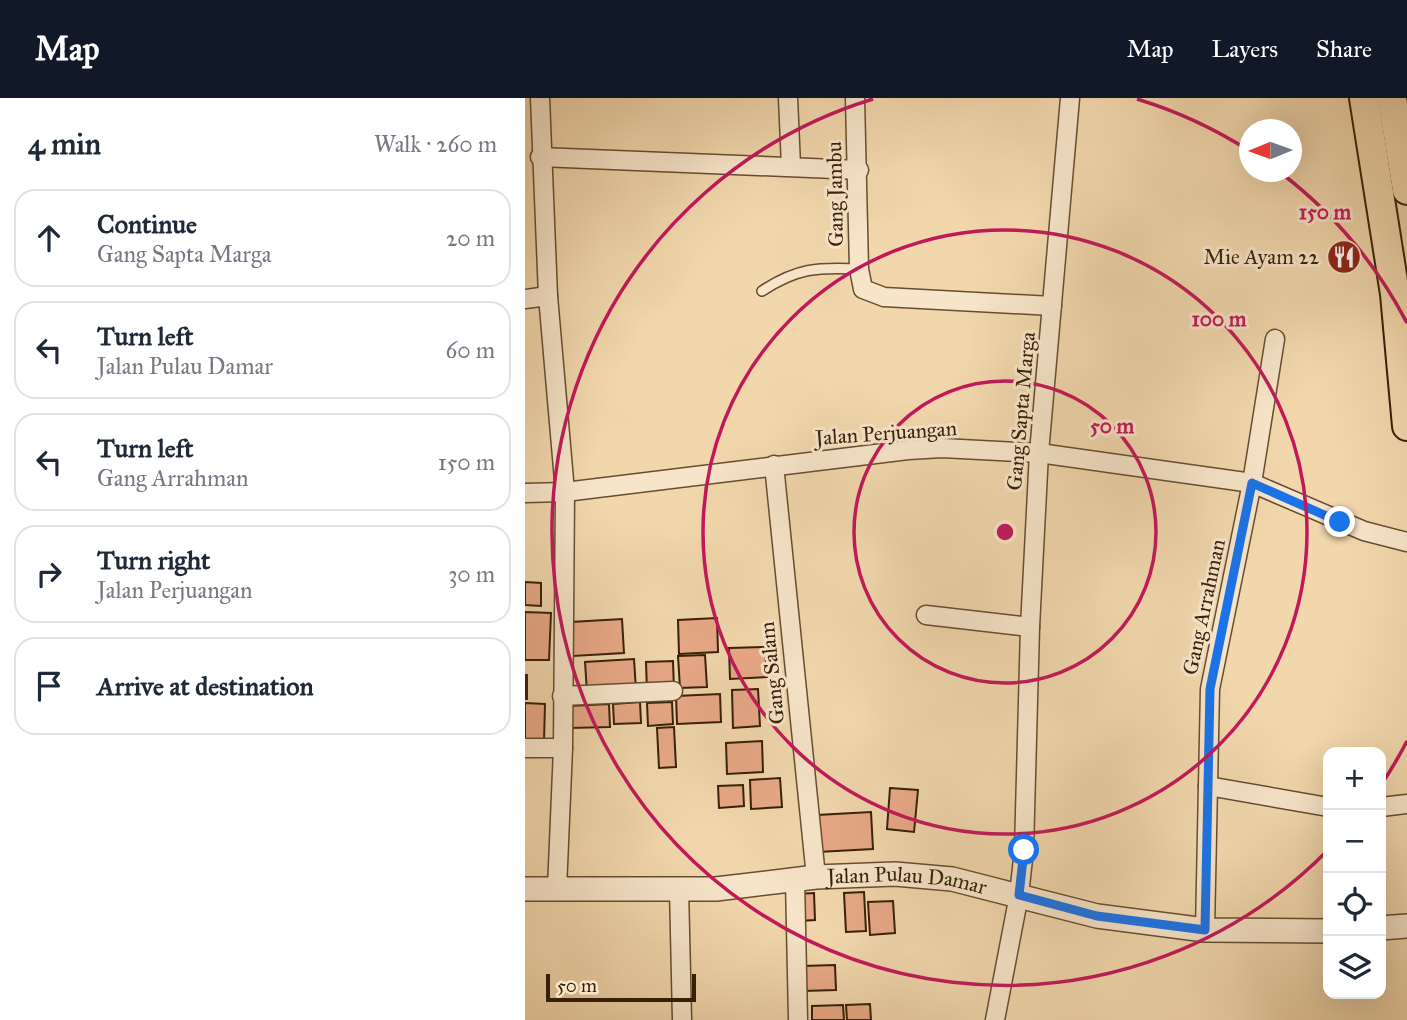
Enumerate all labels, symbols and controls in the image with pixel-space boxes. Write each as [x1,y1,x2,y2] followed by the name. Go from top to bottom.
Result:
[35,29,99,69] text: Map
[1127,34,1174,64] text: Map
[1212,34,1278,64] text: Layers
[1316,34,1372,64] text: Share
[1239,119,1302,182] north arrow
[28,126,101,162] text: 4 min
[374,130,497,158] text: Walk · 260 m
[821,141,849,247] street label: Gang Jambu
[1299,199,1351,225] text: 150 m
[97,208,197,240] text: Continue
[30,219,68,257] icon: ahead
[446,224,495,252] text: 20 m
[1325,238,1363,276] restaurant icon: Mie Ayam 22
[97,240,271,268] text: Gang Sapta Marga
[1204,244,1320,270] place label: Mie Ayam 22
[1192,306,1247,332] text: 100 m
[97,320,193,352] text: Turn left
[1001,330,1041,491] street label: Gang Sapta Marga
[30,331,68,369] icon: left
[446,336,495,364] text: 60 m
[97,352,273,380] text: Jalan Pulau Damar
[1090,413,1134,439] text: 50 m
[812,415,958,451] street label: Jalan Perjuangan
[97,432,193,464] text: Turn left
[30,443,68,481] icon: left
[438,448,495,476] text: 150 m
[97,464,248,492] text: Gang Arrahman
[1324,506,1355,537] route end
[993,520,1017,544] centre of rings
[1177,537,1231,677] street label: Gang Arrahman
[97,544,210,576] text: Turn right
[30,555,68,593] icon: right
[448,560,495,588] text: 30 m
[97,576,253,604] text: Jalan Perjuangan
[754,620,790,726] street label: Gang Salam
[30,667,68,705] icon: arrive
[97,670,314,702] text: Arrive at destination
[1323,747,1386,999] map controls
[1323,747,1386,810] button: +
[1323,810,1386,873] button: −
[1008,834,1039,865] route start
[824,861,990,900] street label: Jalan Pulau Damar
[1323,873,1386,936] button: locate
[1323,936,1386,999] button: layers
[546,971,697,1003] scale bar
[557,974,597,997] text: 50 m

